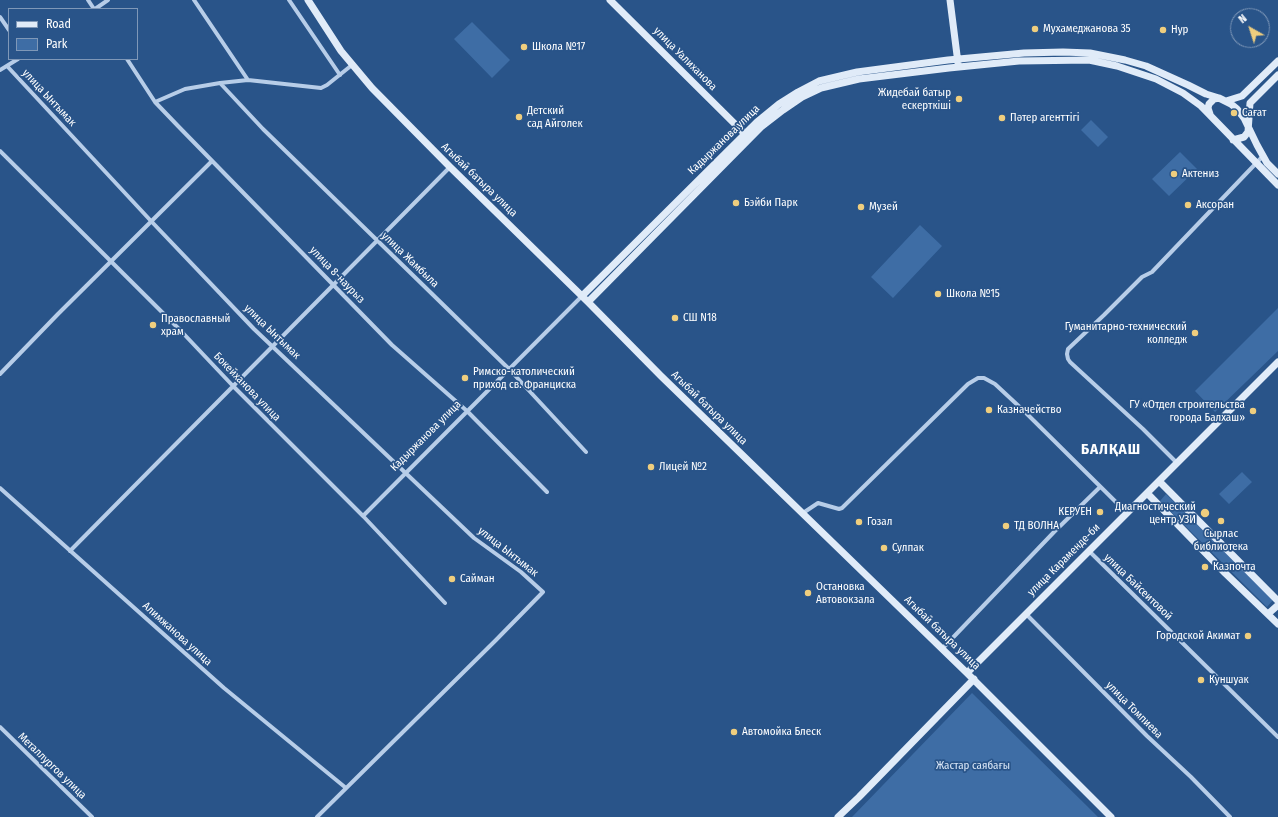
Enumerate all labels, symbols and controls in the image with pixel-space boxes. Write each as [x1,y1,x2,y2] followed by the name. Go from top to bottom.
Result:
[8,8,138,60] legend
[1230,8,1270,48] north arrow
[1236,12,1249,26] text: N
[46,17,71,31] text: Road
[1043,22,1131,36] place label: Мухамеджанова 35
[1171,23,1188,37] place label: Нур
[1030,24,1040,34] marker: Мухамеджанова 35
[651,25,719,93] street label: улица Уалиханова
[1158,25,1168,35] marker: Нур
[46,37,67,51] text: Park
[532,40,585,54] place label: Школа №17
[519,42,529,52] marker: Школа №17
[19,67,79,129] street label: улица Ынтымак
[878,86,951,112] place label: Жидебай батыр ескерткіші
[954,94,964,104] marker: Жидебай батыр ескерткіші
[685,102,763,178] street label: Кадыржанова улица
[527,104,583,130] place label: Детский сад Айголек
[1242,106,1266,120] place label: Сағат
[1229,108,1239,118] marker: Сағат
[1010,111,1079,125] place label: Пәтер агенттігі
[514,112,524,122] marker: Детский сад Айголек
[997,113,1007,123] marker: Пәтер агенттігі
[438,140,520,220] street label: Агыбай батыра улица
[1182,167,1219,181] place label: Актениз
[1169,169,1179,179] marker: Актениз
[744,196,798,210] place label: Бэйби Парк
[731,198,741,208] marker: Бэйби Парк
[1196,198,1234,212] place label: Аксоран
[869,200,898,214] place label: Музей
[1183,200,1193,210] marker: Аксоран
[856,202,866,212] marker: Музей
[379,229,441,291] street label: улица Жамбыла
[307,244,367,306] street label: улица 8-наурыз
[946,287,1000,301] place label: Школа №15
[933,289,943,299] marker: Школа №15
[241,302,303,362] street label: улица Ынтымак
[683,311,717,325] place label: СШ N18
[161,312,230,338] place label: Православный храм
[670,313,680,323] marker: СШ N18
[148,320,158,330] marker: Православный храм
[1065,320,1187,346] place label: Гуманитарно-технический колледж
[1190,328,1200,338] marker: Гуманитарно-технический колледж
[211,350,283,424] street label: Бокейханова улица
[473,365,576,391] place label: Римско-католический приход св. Франциска
[668,368,750,448] street label: Агыбай батыра улица
[460,373,470,383] marker: Римско-католический приход св. Франциска
[388,398,464,474] street label: Кадыржанова улица
[1129,398,1245,424] place label: ГУ «Отдел строительства города Балхаш»
[997,403,1062,417] place label: Казначейство
[984,405,994,415] marker: Казначейство
[1248,406,1258,416] marker: ГУ «Отдел строительства города Балхаш»
[1081,441,1141,459] district label: БАЛҚАШ
[659,460,707,474] place label: Лицей №2
[646,462,656,472] marker: Лицей №2
[1115,500,1196,526] place label: Диагностический центр УЗИ
[1058,505,1092,519] place label: КЕРУЕН
[1095,507,1105,517] marker: КЕРУЕН
[1199,507,1211,519] marker: Диагностический центр УЗИ
[867,515,892,529] place label: Гозал
[1216,516,1226,526] marker: Сырлас библиотека
[854,517,864,527] marker: Гозал
[1014,519,1059,533] place label: ТД ВОЛНА
[1001,521,1011,531] marker: ТД ВОЛНА
[1025,521,1103,599] street label: улица Караменде-би
[475,524,541,580] street label: улица Ынтымак
[1194,527,1248,553] place label: Сырлас библиотека
[892,541,924,555] place label: Сулпак
[879,543,889,553] marker: Сулпак
[1101,551,1175,623] street label: улица Байсеитовой
[1213,560,1256,574] place label: Казпочта
[1200,562,1210,572] marker: Казпочта
[460,572,495,586] place label: Сайман
[447,574,457,584] marker: Сайман
[816,580,875,606] place label: Остановка Автовокзала
[803,588,813,598] marker: Остановка Автовокзала
[901,593,983,673] street label: Агыбай батыра улица
[140,599,214,669] street label: Алимжанова улица
[1156,629,1240,643] place label: Городской Акимат
[1243,631,1253,641] marker: Городской Акимат
[1209,673,1249,687] place label: Куншуак
[1196,675,1206,685] marker: Куншуак
[1103,679,1165,741] street label: улица Томпиева
[742,725,821,739] place label: Автомойка Блеск
[729,727,739,737] marker: Автомойка Блеск
[15,730,89,802] street label: Металлургов улица
[936,759,1010,773] park label: Жастар саябағы

